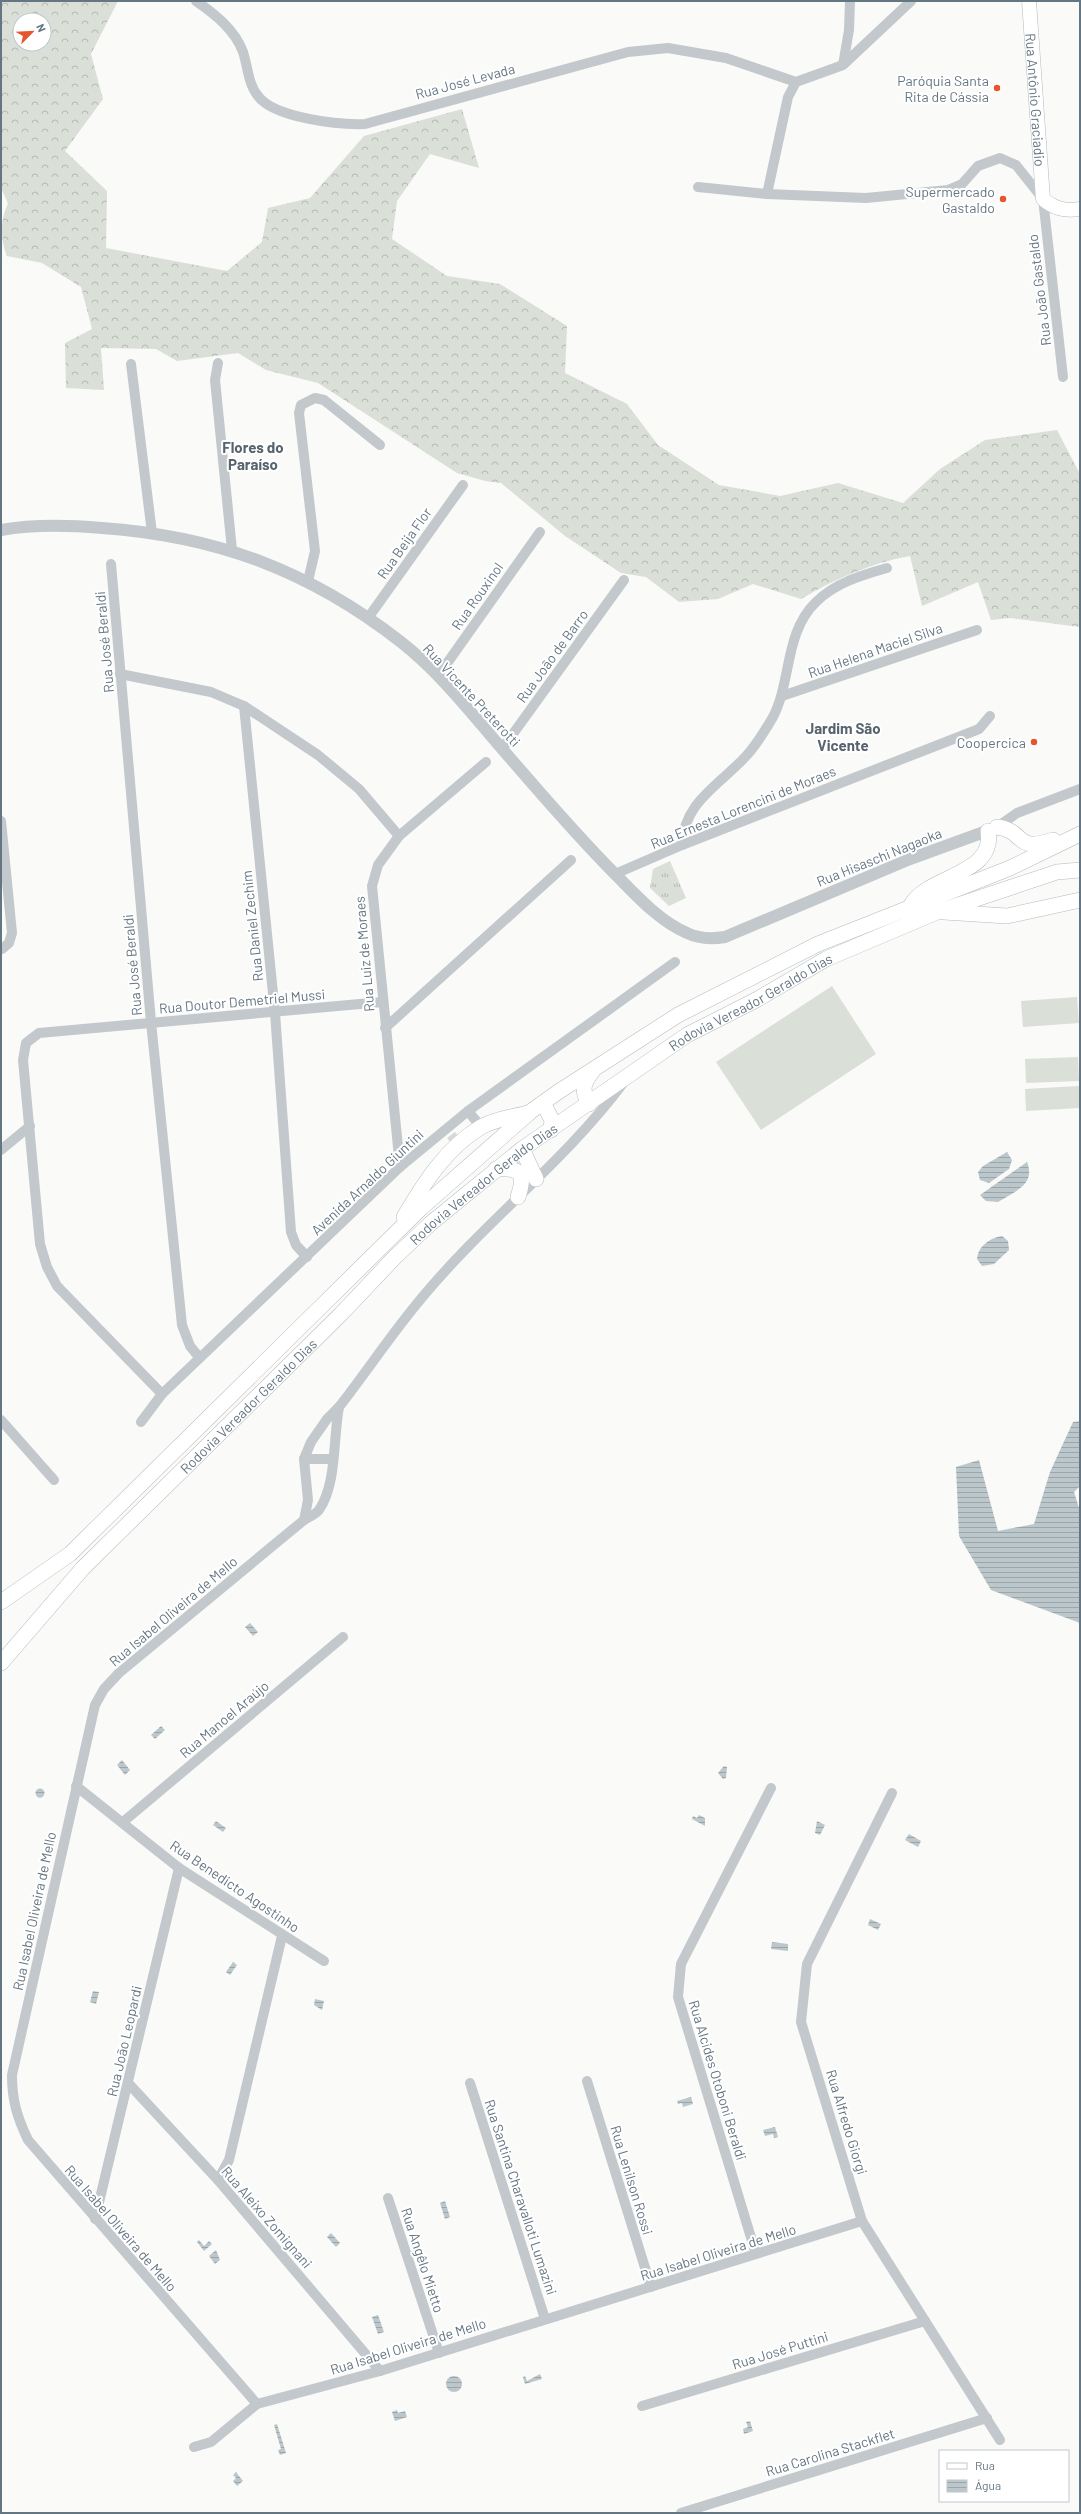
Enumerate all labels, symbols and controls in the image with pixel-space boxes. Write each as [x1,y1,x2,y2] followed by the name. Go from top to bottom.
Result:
[12,12,52,52] north arrow
[34,22,49,34] text: N
[1023,32,1049,167] street label: Rua Antônio Graciadio
[413,60,517,102] street label: Rua José Levada
[897,72,989,105] place label: Paróquia Santa Rita de Cássia
[992,83,1002,93] marker: Paróquia Santa Rita de Cássia
[905,183,995,216] place label: Supermercado Gastaldo
[998,194,1008,204] marker: Supermercado Gastaldo
[1024,233,1054,347] street label: Rua João Gastaldo
[222,438,284,473] district label: Flores do Paraíso
[373,504,435,582] street label: Rua Beija Flor
[448,559,506,633] street label: Rua Rouxinol
[91,591,117,693] street label: Rua José Beraldi
[513,606,591,706] street label: Rua João de Barro
[806,619,944,681] street label: Rua Helena Maciel Silva
[420,640,524,750] street label: Rua Vicente Preterotti
[805,719,881,754] district label: Jardim São Vicente
[957,734,1026,751] place label: Coopercica
[1029,737,1039,747] marker: Coopercica
[648,762,838,852] street label: Rua Ernesta Lorencini de Moraes
[814,824,944,890] street label: Rua Hisaschi Nagaoka
[238,870,266,982] street label: Rua Daniel Zechim
[350,895,378,1012] street label: Rua Luiz de Moraes
[119,914,145,1016] street label: Rua José Beraldi
[665,949,835,1054] street label: Rodovia Vereador Geraldo Dias
[158,985,326,1017] street label: Rua Doutor Demetriel Mussi
[405,1119,560,1248] street label: Rodovia Vereador Geraldo Dias
[307,1126,427,1238] street label: Avenida Arnaldo Giuntini
[176,1334,320,1477] street label: Rodovia Vereador Geraldo Dias
[105,1552,241,1670] street label: Rua Isabel Oliveira de Mello
[176,1677,272,1761] street label: Rua Manoel Araújo
[9,1830,59,1992] street label: Rua Isabel Oliveira de Mello
[167,1836,303,1936] street label: Rua Benedicto Agostinho
[103,1984,145,2098] street label: Rua João Leopardi
[686,1998,750,2162] street label: Rua Alcides Otoboni Beraldi
[823,2067,871,2177] street label: Rua Alfredo Giorgi
[481,2097,561,2297] street label: Rua Santina Charavalloti Lumazini
[607,2123,657,2237] street label: Rua Lenilson Rossi
[61,2161,181,2295] street label: Rua Isabel Oliveira de Mello
[218,2163,316,2271] street label: Rua Aleixo Zomignani
[398,2205,448,2315] street label: Rua Angêlo Mietto
[638,2220,798,2284] street label: Rua Isabel Oliveira de Mello
[328,2314,488,2378] street label: Rua Isabel Oliveira de Mello
[730,2327,830,2373] street label: Rua José Puttini
[763,2424,897,2480] street label: Rua Carolina Stackflet
[939,2450,1069,2502] legend
[975,2458,995,2472] text: Rua
[975,2478,1001,2492] text: Água

